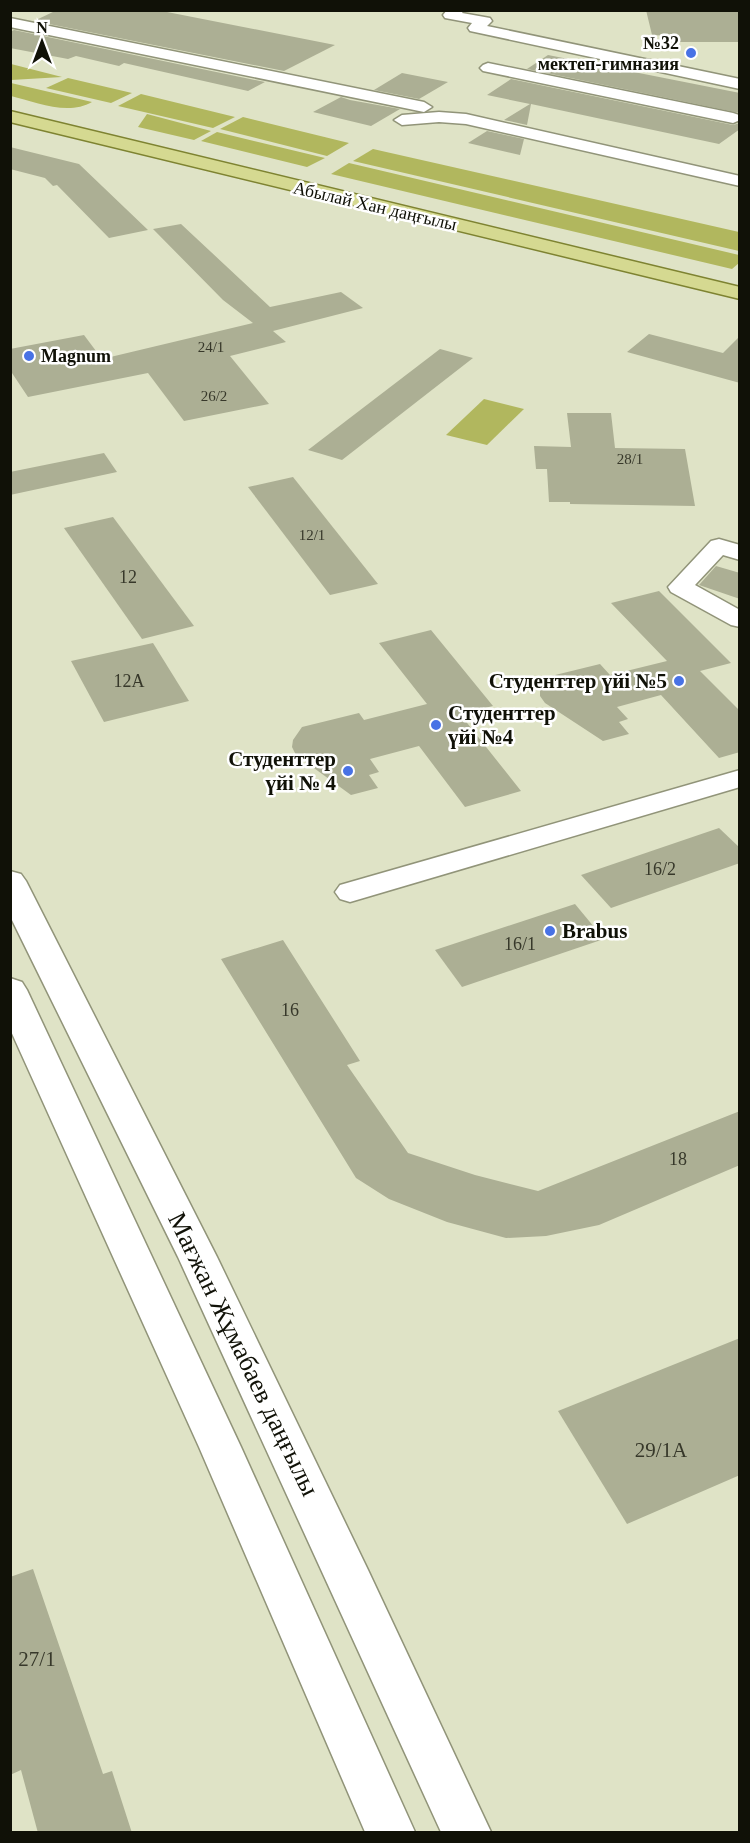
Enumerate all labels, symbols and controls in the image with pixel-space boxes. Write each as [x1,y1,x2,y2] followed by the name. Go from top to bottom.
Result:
[12,12,72,72] north arrow
[36,19,48,36] text: N
[538,33,679,74] place label: №32 мектеп-гимназия
[684,46,698,60] marker: №32 мектеп-гимназия
[291,177,459,235] street label: Абылай Хан даңғылы
[198,339,224,355] house number: 24/1
[41,346,111,366] place label: Magnum
[22,349,36,363] marker: Magnum
[201,388,227,404] house number: 26/2
[617,451,643,467] house number: 28/1
[299,527,325,543] house number: 12/1
[119,567,137,587] house number: 12
[489,669,667,693] place label: Студенттер үйі №5
[114,671,145,691] house number: 12А
[672,674,686,688] marker: Студенттер үйі №5
[448,701,556,749] place label: Студенттер үйі №4
[429,718,443,732] marker: Студенттер үйі №4
[228,747,336,795] place label: Студенттер үйі № 4
[341,764,355,778] marker: Студенттер үйі № 4
[644,859,676,879] house number: 16/2
[562,919,627,943] place label: Brabus
[543,924,557,938] marker: Brabus
[504,934,536,954] house number: 16/1
[281,1000,299,1020] house number: 16
[669,1149,687,1169] house number: 18
[162,1208,325,1501] street label: Мағжан Жұмабаев даңғылы
[635,1438,688,1462] house number: 29/1А
[18,1647,56,1671] house number: 27/1

